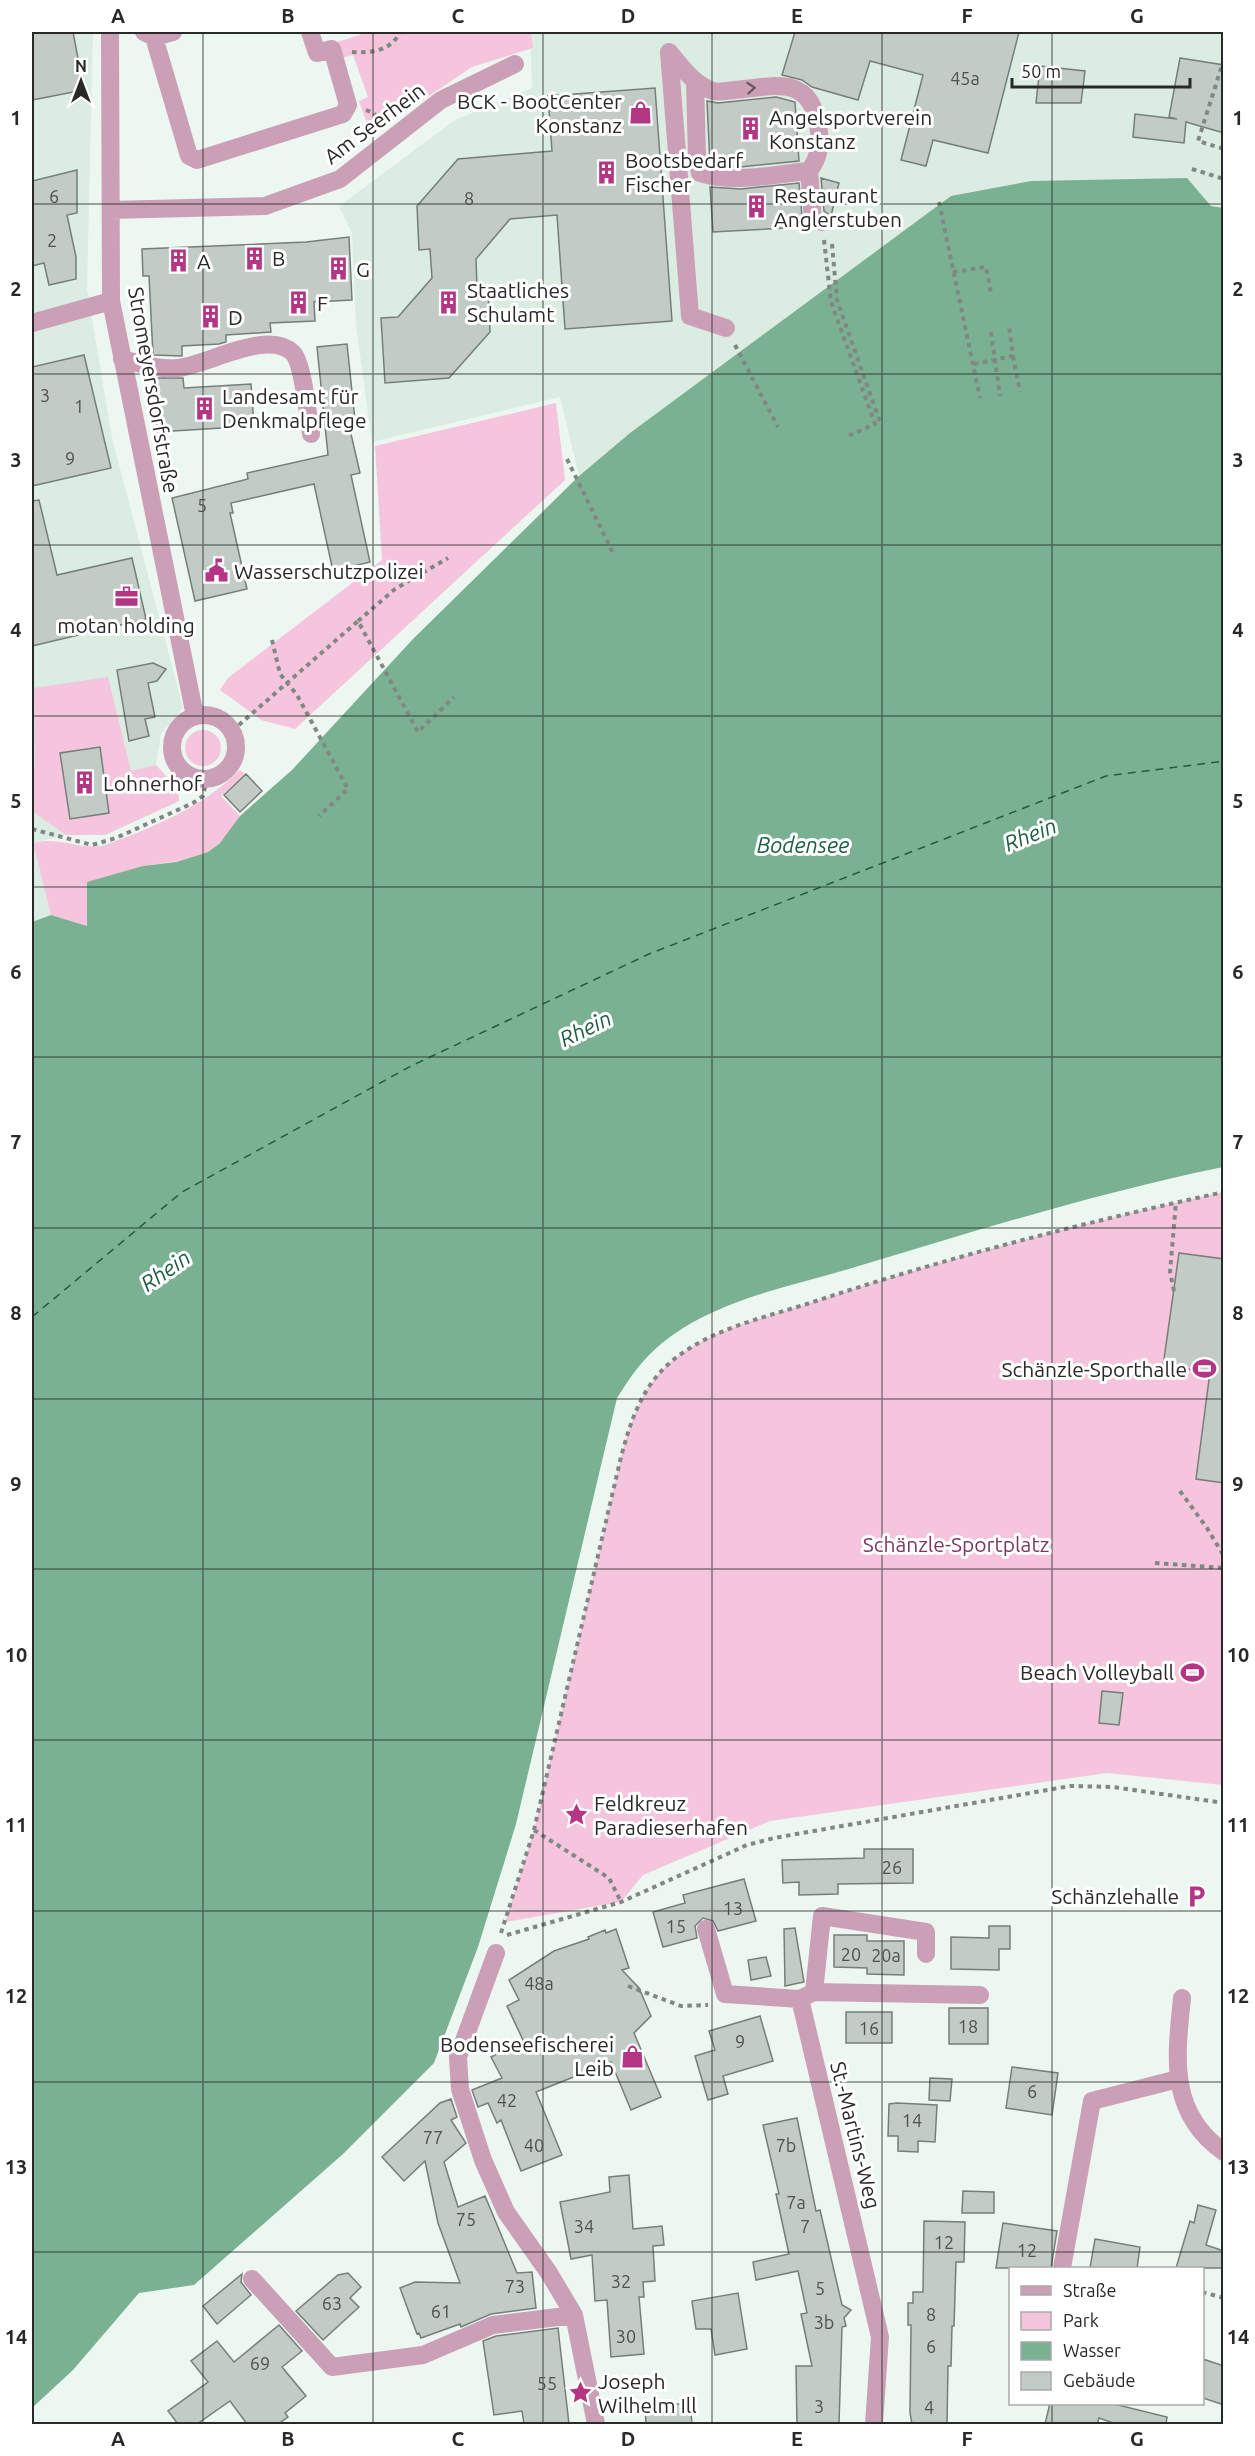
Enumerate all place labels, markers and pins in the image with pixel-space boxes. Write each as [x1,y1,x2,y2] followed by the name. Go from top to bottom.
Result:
[457,89,622,137] place label: BCK - BootCenter Konstanz
[627,100,653,126] shop icon: BCK - BootCenter Konstanz
[769,105,932,153] place label: Angelsportverein Konstanz
[738,116,764,142] building icon: Angelsportverein Konstanz
[625,148,744,196] place label: Bootsbedarf Fischer
[594,159,620,185] building icon: Bootsbedarf Fischer
[774,183,902,231] place label: Restaurant Anglerstuben
[743,194,769,220] building icon: Restaurant Anglerstuben
[241,245,267,271] building icon: B
[272,246,285,270] place label: B
[166,248,192,274] building icon: A
[197,249,211,273] place label: A
[325,256,351,282] building icon: G
[356,257,370,281] place label: G
[467,278,569,326] place label: Staatliches Schulamt
[436,289,462,315] building icon: Staatliches Schulamt
[286,290,312,316] building icon: F
[317,291,328,315] place label: F
[197,304,223,330] building icon: D
[228,305,243,329] place label: D
[222,384,366,432] place label: Landesamt für Denkmalpflege
[191,395,217,421] building icon: Landesamt für Denkmalpflege
[203,558,229,584] public building icon: Wasserschutzpolizei
[234,559,424,583] place label: Wasserschutzpolizei
[113,584,139,610] office icon: motan holding
[57,613,195,637] place label: motan holding
[72,770,98,796] building icon: Lohnerhof
[103,771,203,795] place label: Lohnerhof
[1192,1356,1218,1382] sports icon: Schänzle-Sporthalle
[1001,1357,1187,1381] place label: Schänzle-Sporthalle
[1179,1659,1205,1685] sports icon: Beach Volleyball
[1020,1660,1174,1684] place label: Beach Volleyball
[594,1791,748,1839] place label: Feldkreuz Paradieserhafen
[563,1802,589,1828] place icon: Feldkreuz Paradieserhafen
[1184,1883,1210,1909] parking icon: Schänzlehalle
[1051,1884,1179,1908] place label: Schänzlehalle
[440,2032,614,2080] place label: Bodenseefischerei Leib
[619,2043,645,2069] shop icon: Bodenseefischerei Leib
[598,2369,697,2417] place label: Joseph Wilhelm Ill
[567,2380,593,2406] place icon: Joseph Wilhelm Ill

